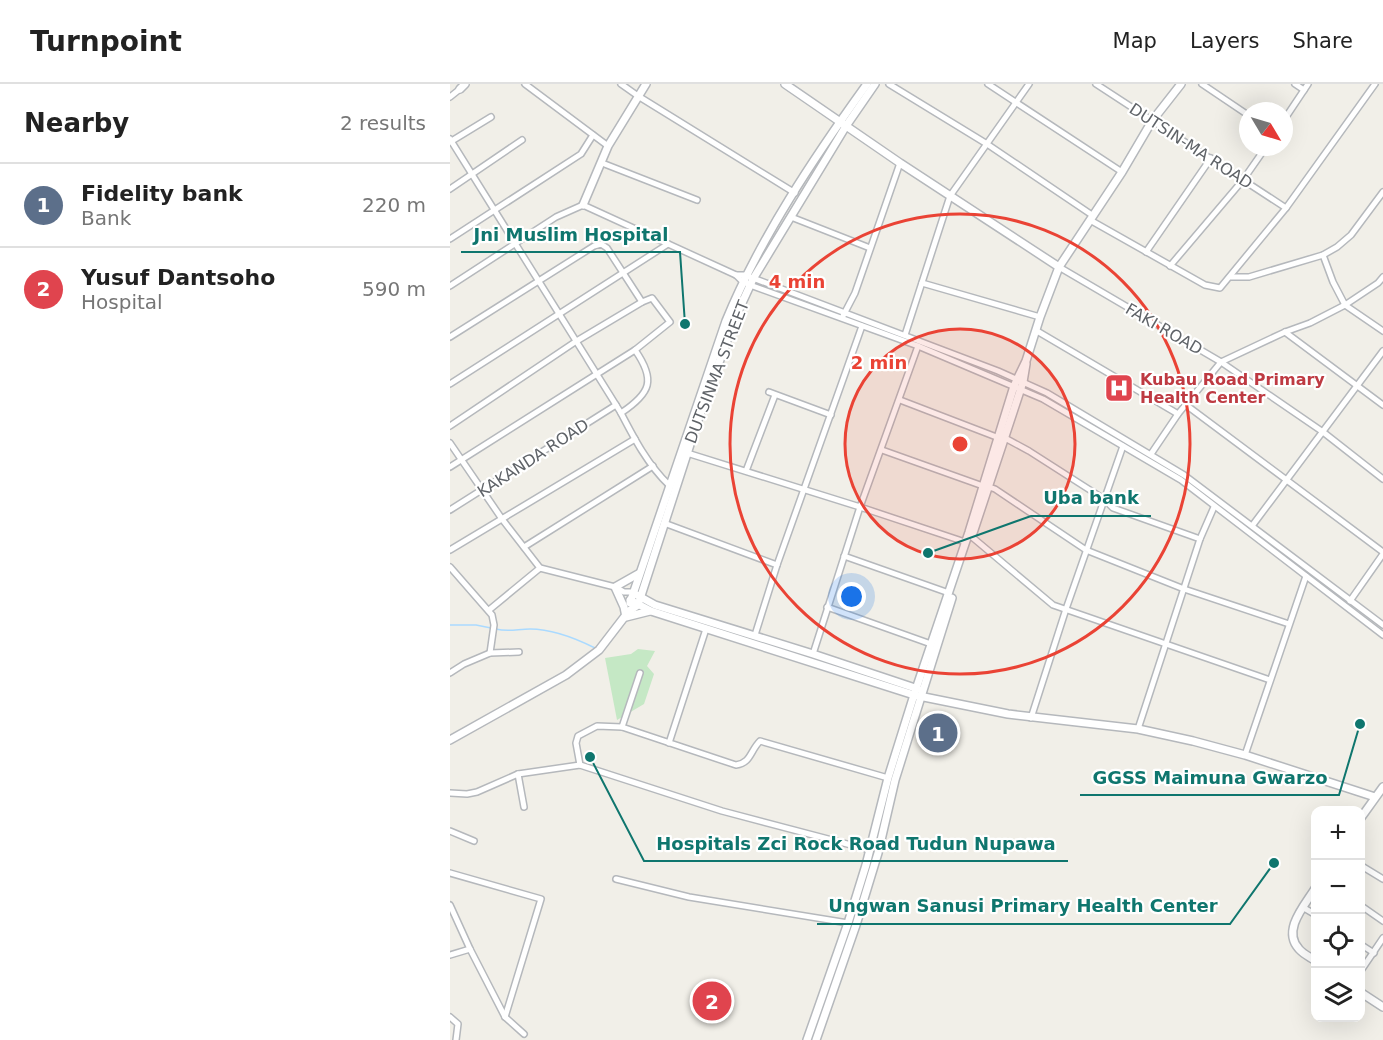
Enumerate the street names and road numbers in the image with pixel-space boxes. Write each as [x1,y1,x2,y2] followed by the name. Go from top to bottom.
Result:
[1126,99,1256,193] street label: DUTSIN-MA ROAD
[681,298,753,446] street label: DUTSINMA STREET
[1122,299,1206,359] street label: FAKI ROAD
[474,415,592,501] street label: KAKANDA ROAD

